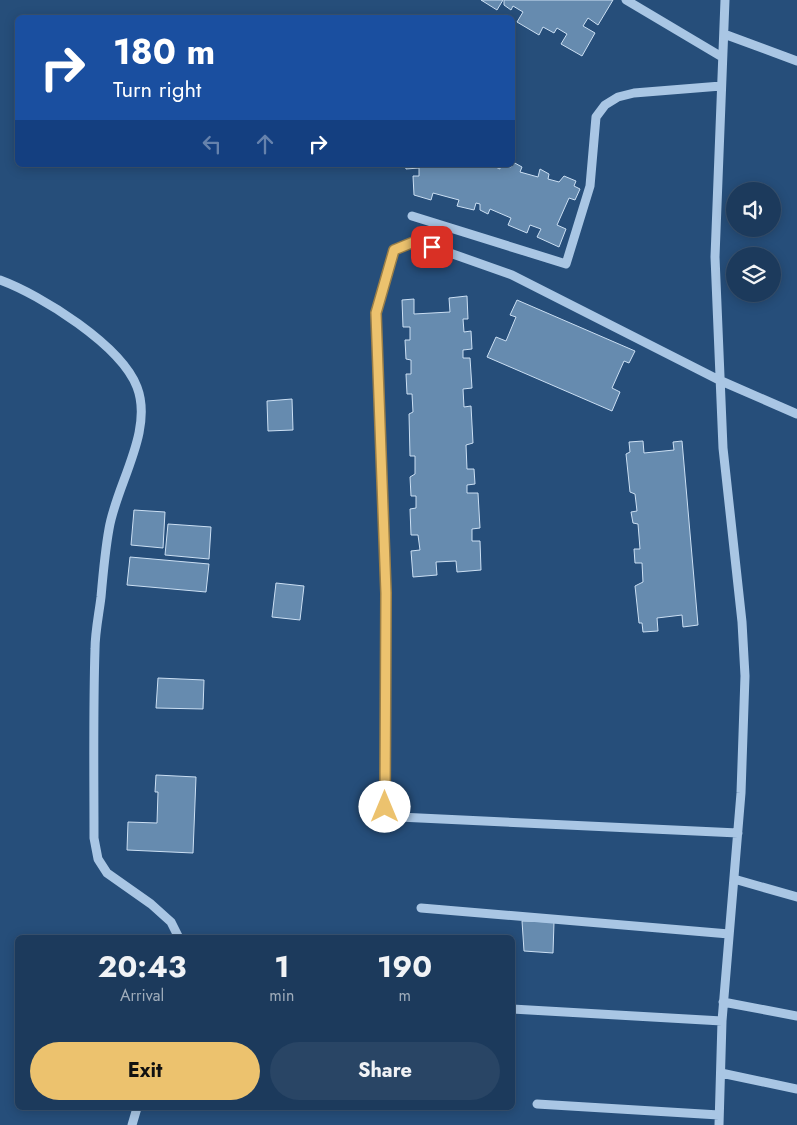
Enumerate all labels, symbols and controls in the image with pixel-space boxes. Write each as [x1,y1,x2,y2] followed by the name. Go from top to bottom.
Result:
[113,27,215,77] text: 180 m
[30,35,95,100] icon: right
[113,73,201,105] text: Turn right
[198,130,226,158] icon: left
[251,130,279,158] icon: ahead
[304,130,332,158] icon: right
[726,182,781,302] map controls
[726,182,781,237] button: sound
[411,226,453,268] pin
[418,233,446,261] icon: arrive
[726,247,781,302] button: layers
[358,780,410,832] position arrow
[98,945,187,988] text: 20:43
[274,945,289,988] text: 1
[377,945,432,988] text: 190
[120,984,164,1007] text: Arrival
[269,984,294,1007] text: min
[398,984,411,1007] text: m
[30,1042,260,1100] button: Exit
[270,1042,500,1100] button: Share

